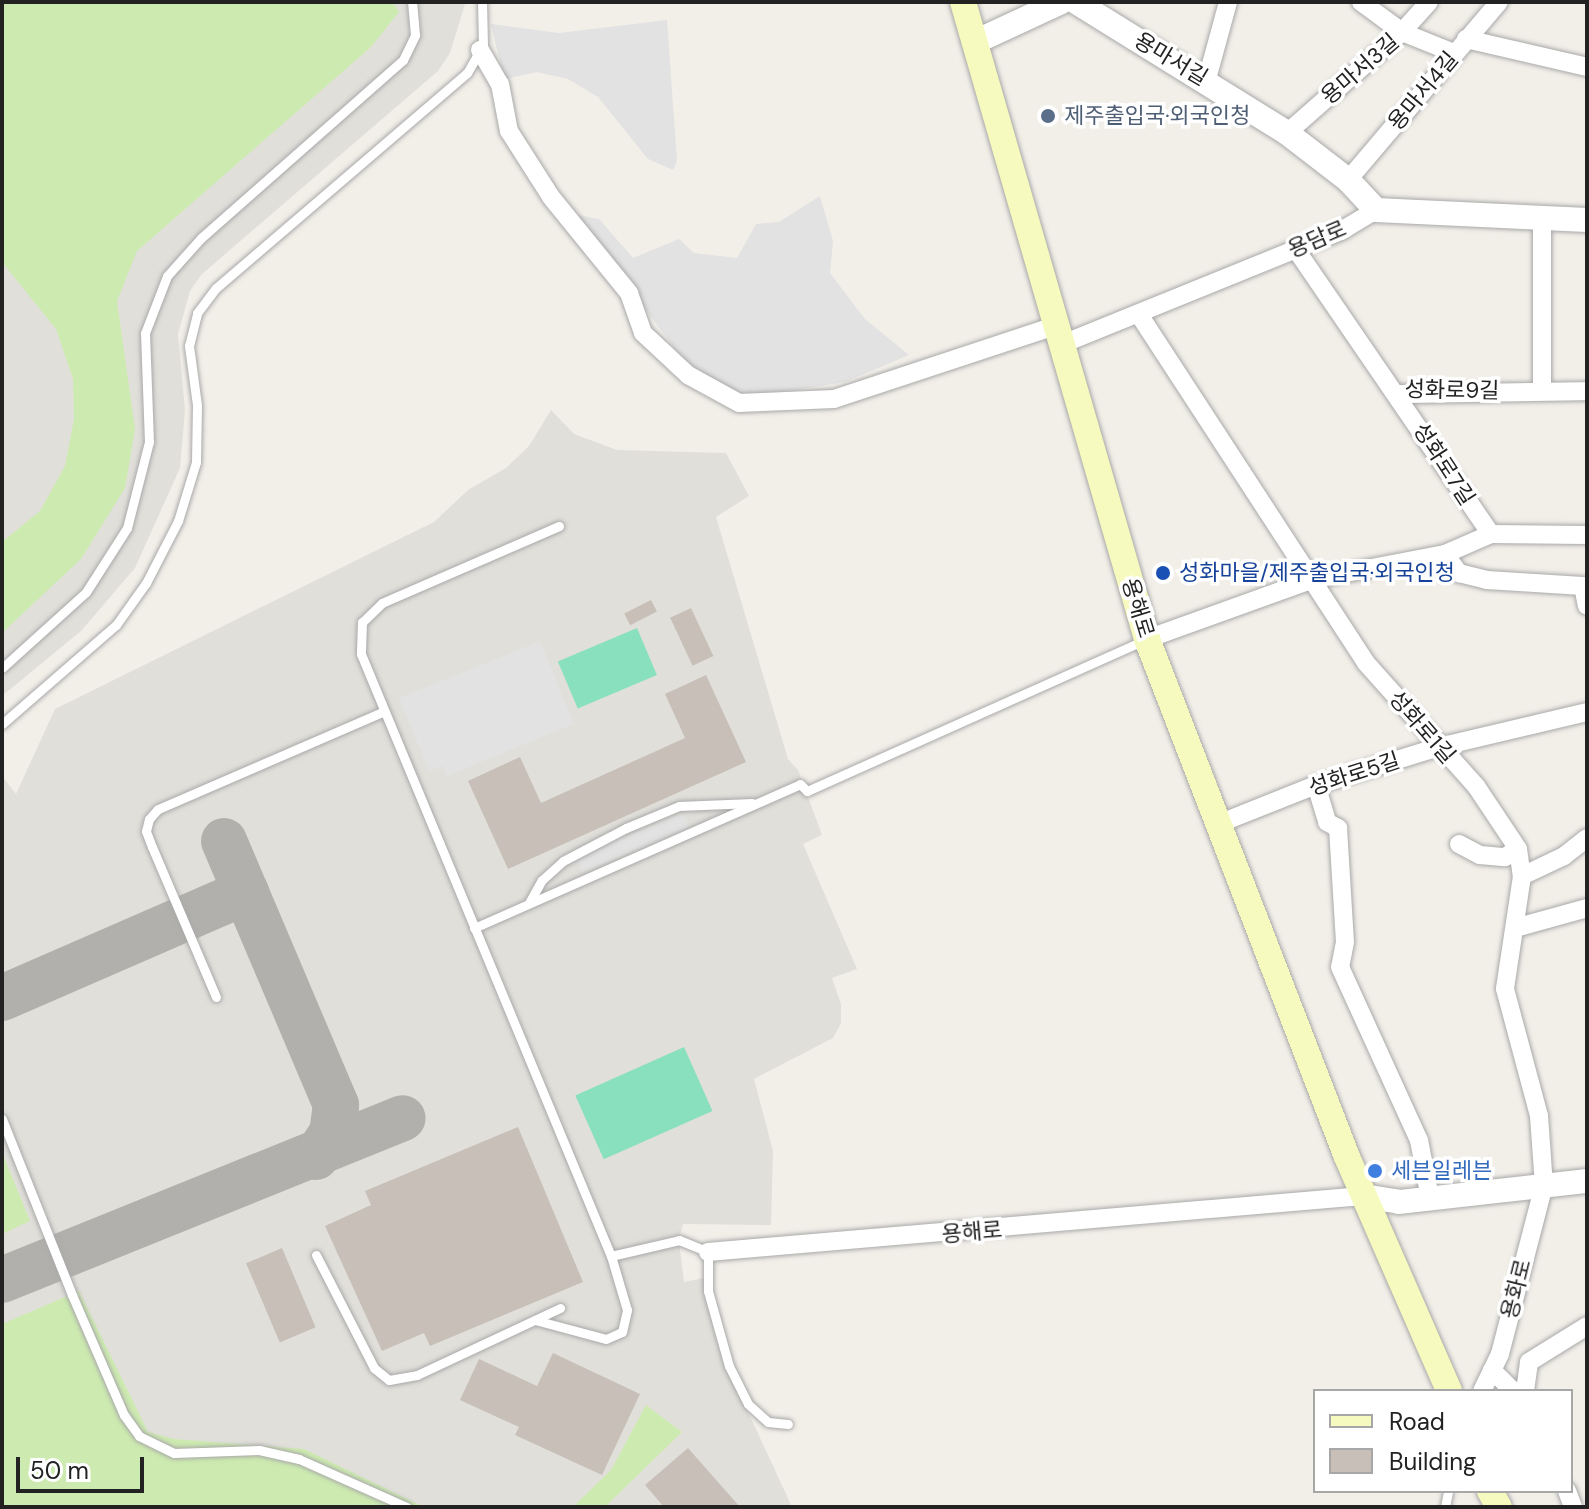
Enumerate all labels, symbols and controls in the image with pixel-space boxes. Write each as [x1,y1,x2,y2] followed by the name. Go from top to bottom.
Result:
[1130,27,1212,91] street label: 용마서길
[1316,28,1404,110] street label: 용마서3길
[1383,46,1463,136] street label: 용마서4길
[1064,103,1251,129] place label: 제주출입국·외국인청
[1039,107,1057,125] marker: 제주출입국·외국인청
[1284,215,1350,263] street label: 용담로
[1404,376,1500,404] street label: 성화로9길
[1408,418,1480,510] street label: 성화로7길
[1179,560,1455,586] place label: 성화마을/제주출입국·외국인청
[1154,564,1172,582] marker: 성화마을/제주출입국·외국인청
[1117,575,1159,641] street label: 용해로
[1383,685,1461,769] street label: 성화로1길
[1305,747,1403,801] street label: 성화로5길
[1391,1158,1492,1184] place label: 세븐일레븐
[1366,1162,1384,1180] marker: 세븐일레븐
[941,1216,1003,1248] street label: 용해로
[1496,1256,1536,1322] street label: 용화로
[1313,1389,1573,1493] legend
[1389,1406,1445,1437] text: Road
[20,1441,148,1491] scale bar
[1389,1446,1476,1477] text: Building
[30,1455,89,1486] text: 50 m

